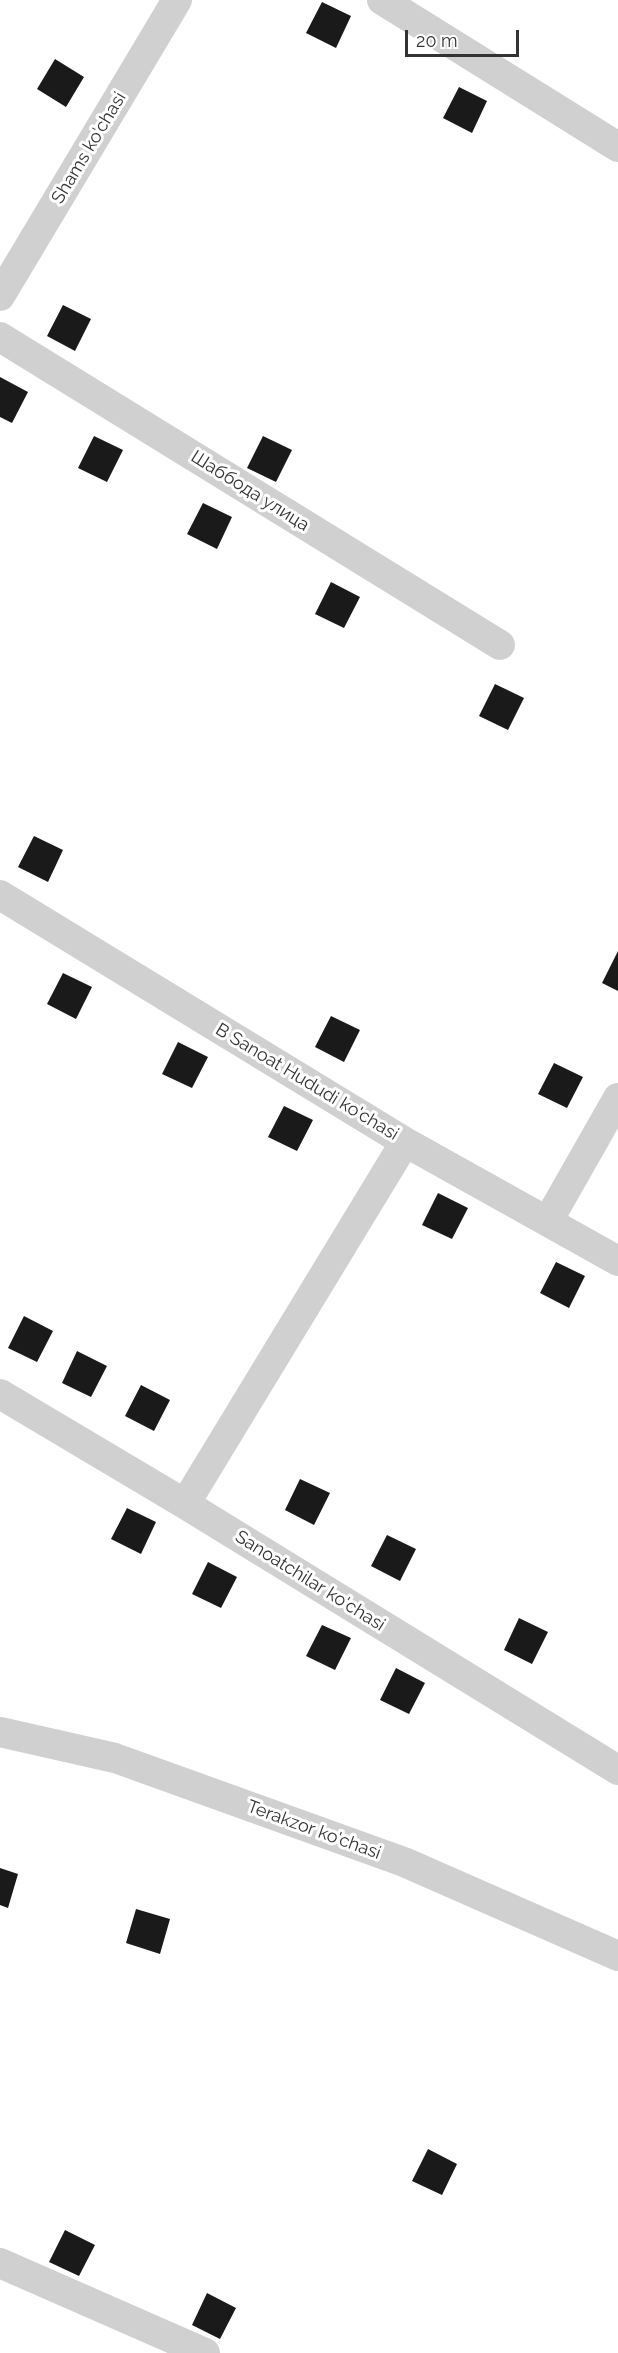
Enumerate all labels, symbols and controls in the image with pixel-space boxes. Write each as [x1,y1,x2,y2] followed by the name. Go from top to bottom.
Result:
[408,18,522,56] scale bar
[416,30,458,51] text: 20 m
[47,88,131,208] street label: Shams ko'chasi
[187,446,313,536] street label: Шаббода улица
[212,1019,402,1145] street label: B Sanoat Hududi ko'chasi
[231,1526,389,1636] street label: Sanoatchilar ko'chasi
[244,1796,384,1864] street label: Terakzor ko'chasi

